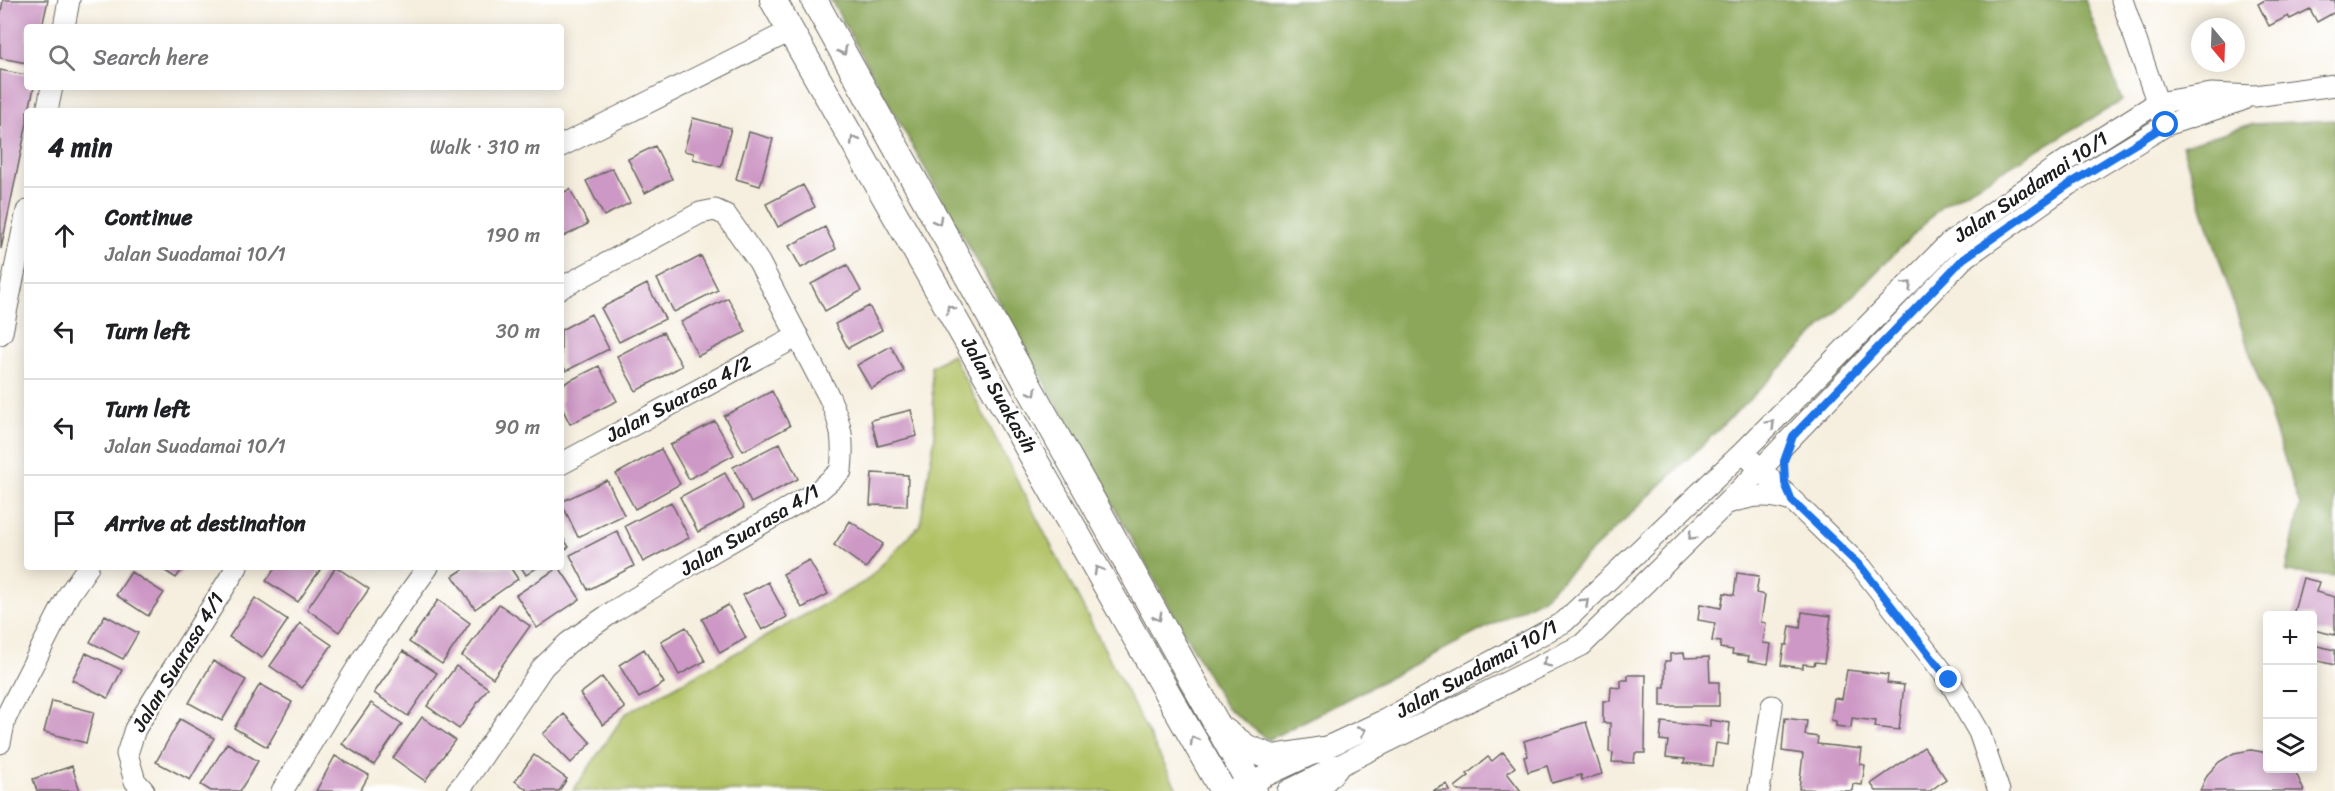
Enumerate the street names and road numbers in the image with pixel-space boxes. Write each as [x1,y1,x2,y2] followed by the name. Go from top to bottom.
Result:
[1945,122,2116,253] street label: Jalan Suadamai 10/1
[951,329,1047,460] street label: Jalan Suakasih
[599,346,759,453] street label: Jalan Suarasa 4/2
[672,474,827,586] street label: Jalan Suarasa 4/1
[122,585,234,740] street label: Jalan Suarasa 4/1
[1389,610,1565,729] street label: Jalan Suadamai 10/1

